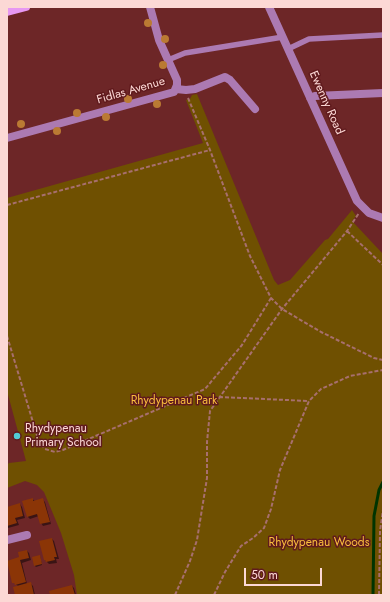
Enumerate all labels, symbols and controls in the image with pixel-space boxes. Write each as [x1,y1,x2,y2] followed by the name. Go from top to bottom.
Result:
[306,69,346,137] street label: Ewenny Road
[95,74,167,108] street label: Fidlas Avenue
[131,394,217,408] park label: Rhydypenau Park
[25,422,102,450] place label: Rhydypenau Primary School
[12,431,22,441] marker: Rhydypenau Primary School
[268,536,370,550] park label: Rhydypenau Woods
[246,560,324,586] scale bar
[251,566,278,584] text: 50 m

